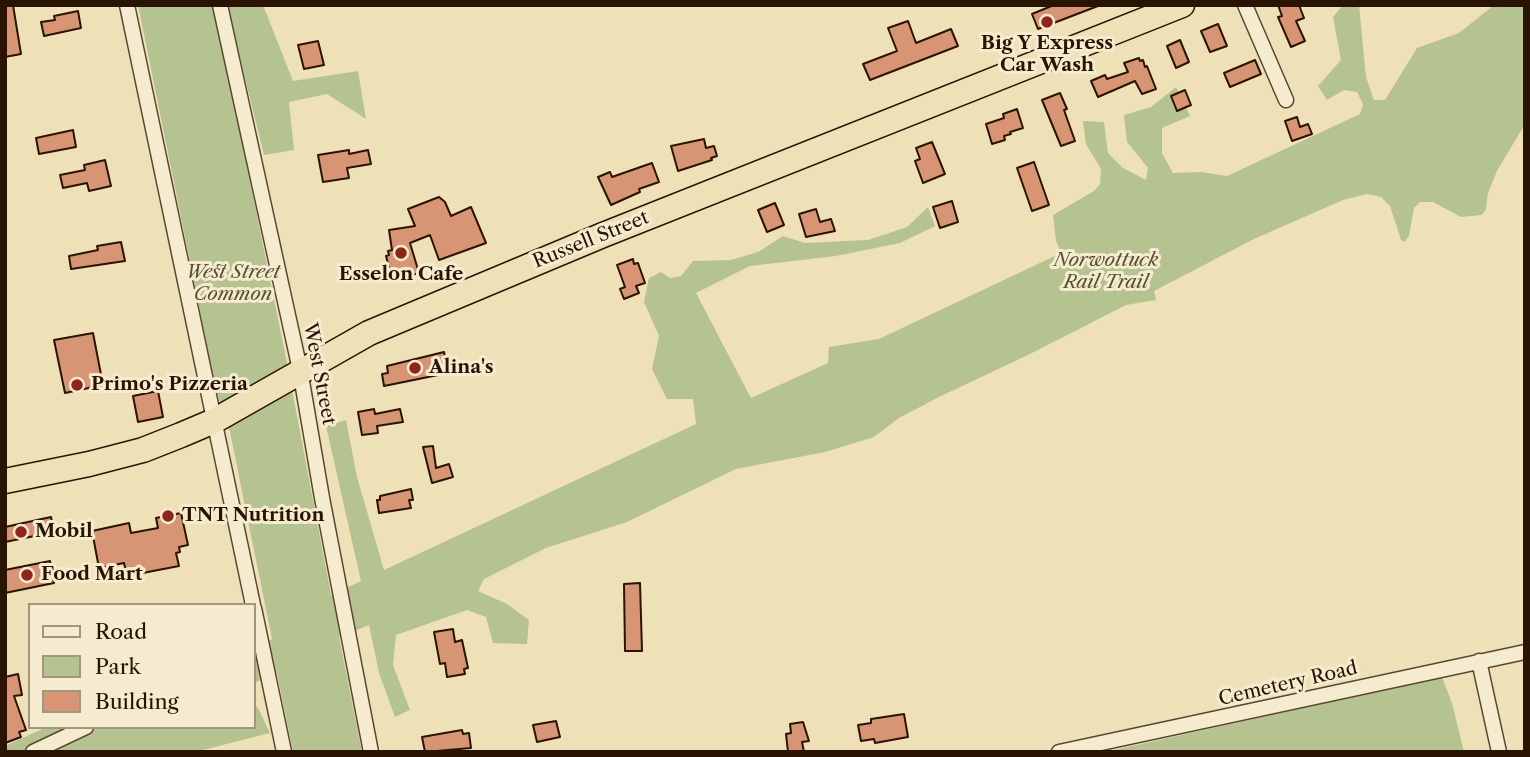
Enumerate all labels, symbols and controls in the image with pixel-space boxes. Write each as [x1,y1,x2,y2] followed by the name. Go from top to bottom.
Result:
[1039,14,1055,30] marker: Big Y Express Car Wash
[981,33,1113,77] place label: Big Y Express Car Wash
[530,206,652,274] street label: Russell Street
[393,245,409,261] marker: Esselon Cafe
[1054,250,1158,294] park label: Norwottuck Rail Trail
[186,262,280,306] park label: West Street Common
[339,264,463,286] place label: Esselon Cafe
[298,321,340,427] street label: West Street
[429,357,494,379] place label: Alina's
[407,360,423,376] marker: Alina's
[91,374,248,396] place label: Primo's Pizzeria
[69,377,85,393] marker: Primo's Pizzeria
[182,505,324,527] place label: TNT Nutrition
[160,508,176,524] marker: TNT Nutrition
[35,521,93,543] place label: Mobil
[13,524,29,540] marker: Mobil
[41,564,143,586] place label: Food Mart
[19,567,35,583] marker: Food Mart
[28,603,256,729] legend
[95,619,147,644] text: Road
[95,654,141,679] text: Park
[1216,657,1360,711] street label: Cemetery Road
[95,689,179,714] text: Building

